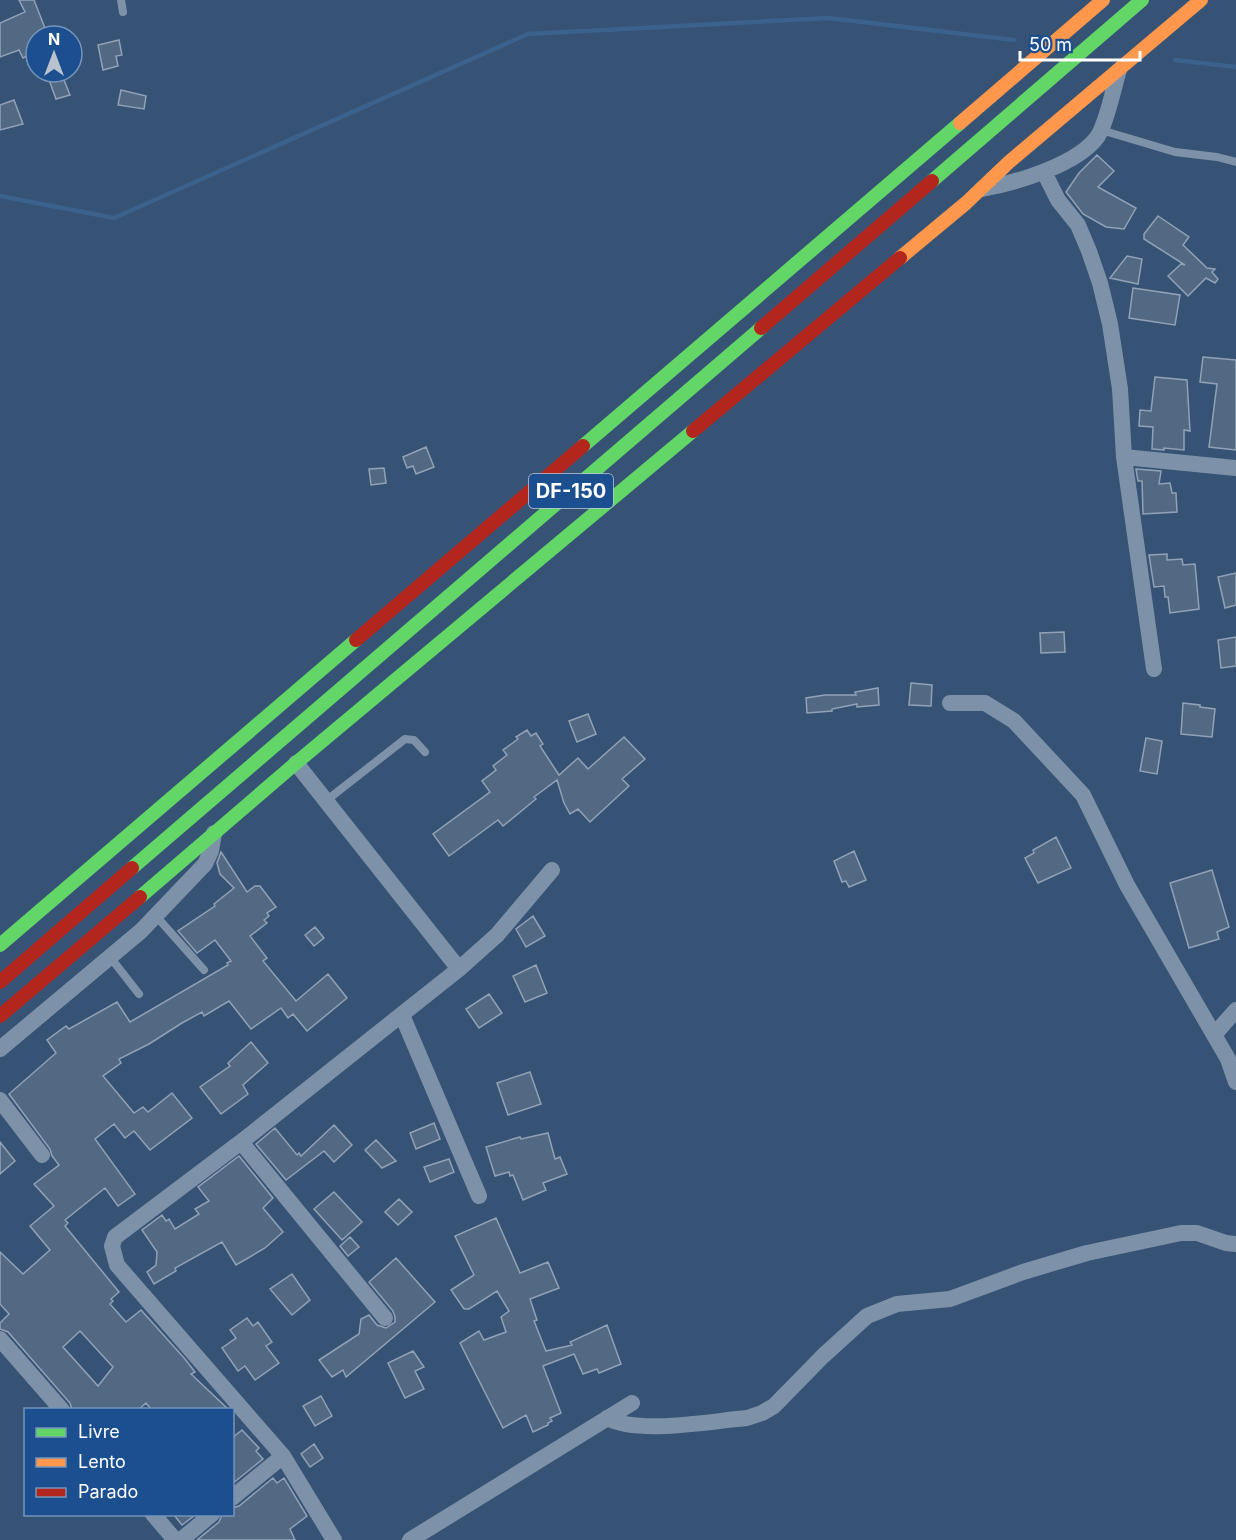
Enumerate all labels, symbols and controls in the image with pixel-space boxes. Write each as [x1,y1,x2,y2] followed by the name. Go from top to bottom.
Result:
[24,24,84,84] north arrow
[1020,24,1140,62] scale bar
[48,29,60,49] text: N
[1029,34,1072,55] text: 50 m
[529,474,613,508] road number: DF-150
[24,1408,234,1516] legend
[78,1421,120,1442] text: Livre
[78,1451,126,1472] text: Lento
[78,1481,138,1502] text: Parado

